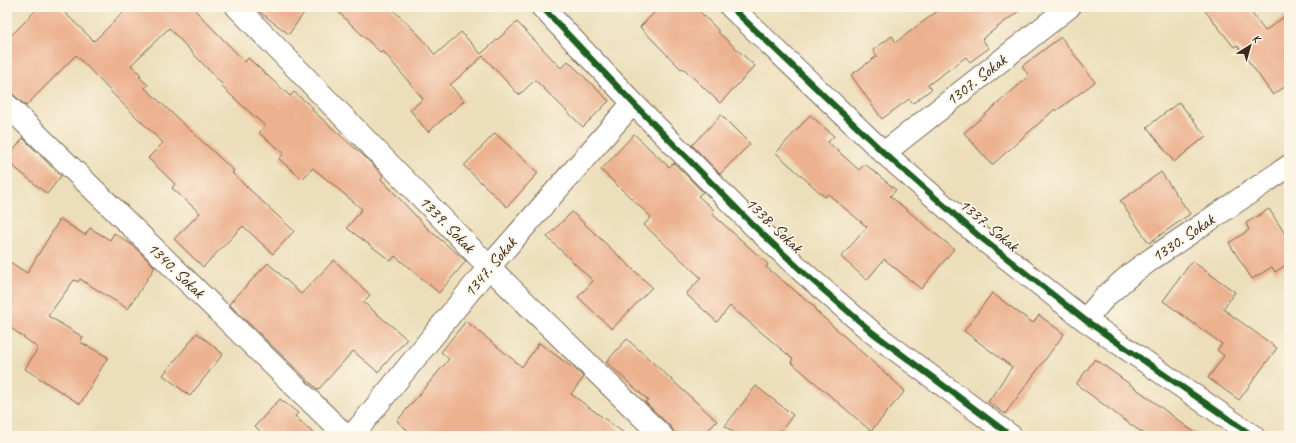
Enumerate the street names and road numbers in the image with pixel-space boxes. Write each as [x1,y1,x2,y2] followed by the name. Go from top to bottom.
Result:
[941,49,1012,110] street label: 1307. Sokak
[415,191,481,258] street label: 1339. Sokak
[741,193,808,259] street label: 1338. Sokak
[955,194,1024,257] street label: 1337. Sokak
[1148,208,1220,267] street label: 1330. Sokak
[459,232,522,301] street label: 1347. Sokak
[143,238,210,304] street label: 1340. Sokak

